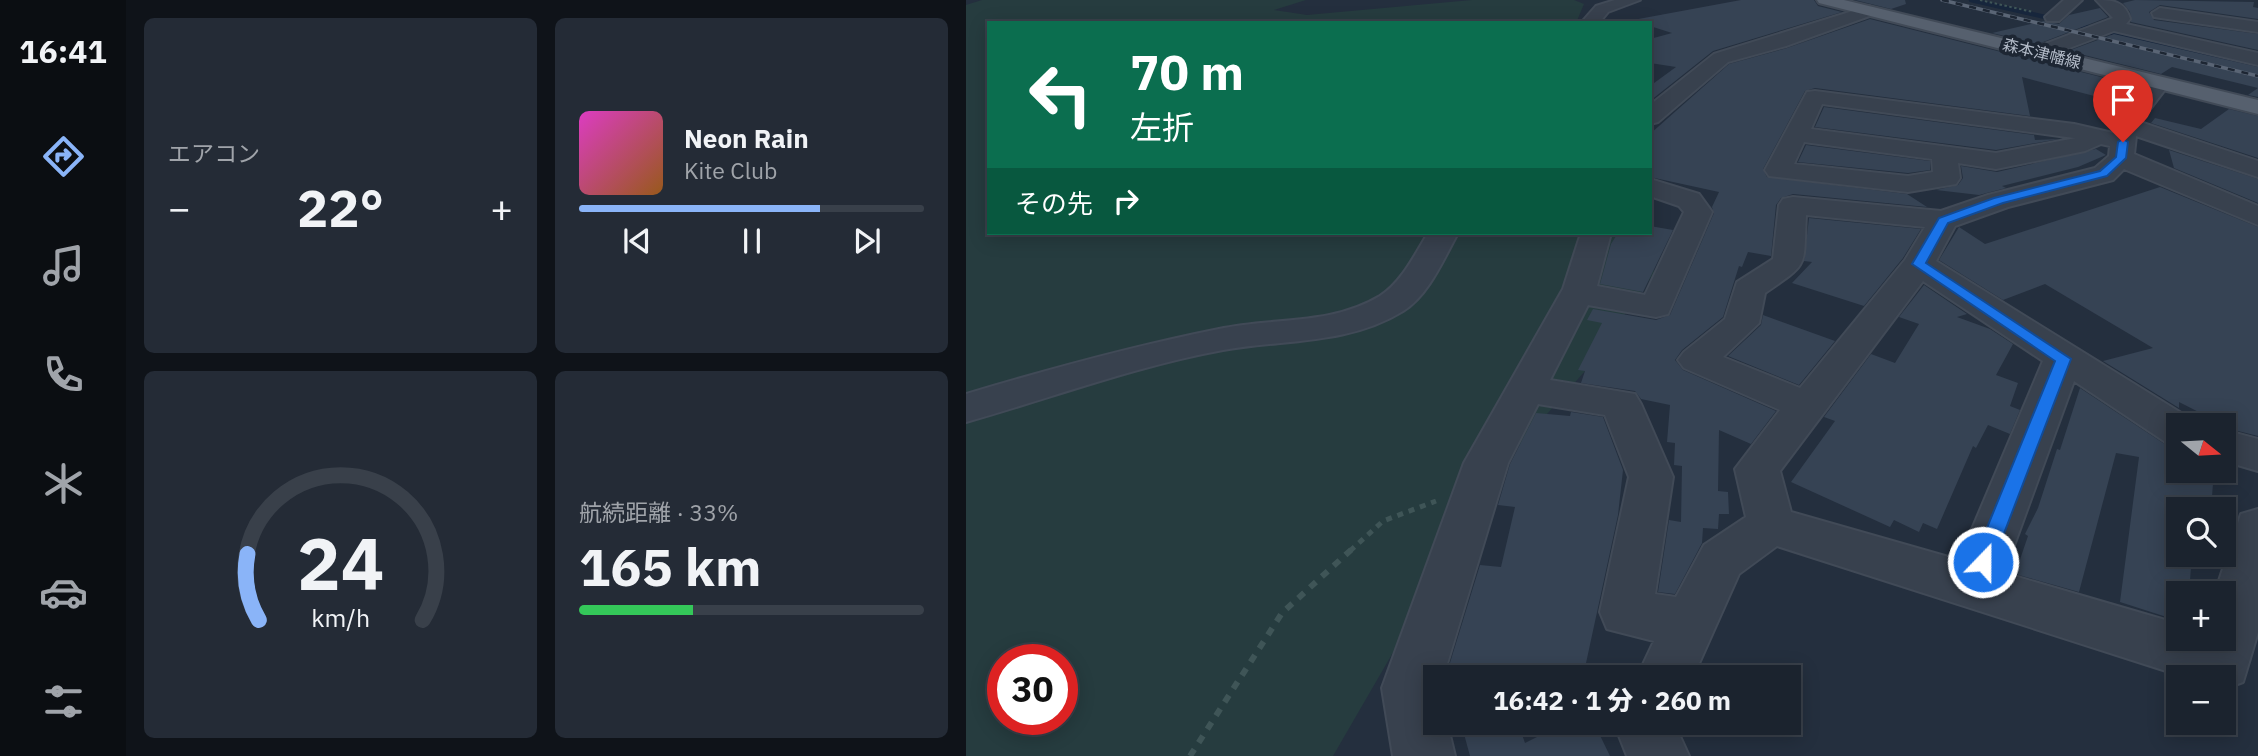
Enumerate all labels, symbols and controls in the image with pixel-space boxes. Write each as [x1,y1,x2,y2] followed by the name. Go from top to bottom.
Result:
[19,30,107,72] text: 16:41
[2001,34,2083,72] street label: 森本津幡線
[1130,40,1244,103] text: 70 m
[1015,49,1106,140] icon: left
[2093,70,2153,142] pin
[2104,81,2142,119] icon: arrive
[1130,106,1194,148] text: 左折
[684,121,809,155] text: Neon Rain
[39,132,88,181] icon: directions
[168,138,260,168] text: エアコン
[684,155,777,185] text: Kite Club
[297,174,384,241] text: 22°
[1107,182,1145,220] icon: right
[168,183,191,232] text: −
[490,183,513,232] text: +
[1015,186,1093,220] text: その先
[618,222,656,260] icon: previous
[733,222,771,260] icon: pause
[848,222,886,260] icon: next
[39,241,88,290] icon: music
[39,350,88,399] icon: phone
[2166,413,2236,483] north arrow
[2166,413,2236,735] map controls
[39,459,88,508] icon: climate
[579,497,738,527] text: 航続距離 · 33%
[2166,497,2236,567] button: search
[297,516,384,611] text: 24
[1946,525,2020,599] position arrow
[579,533,761,600] text: 165 km
[39,568,88,617] icon: car
[2166,581,2236,651] button: +
[311,601,370,634] text: km/h
[987,644,1078,735] speed limit sign: 30
[2166,665,2236,735] button: −
[39,677,88,726] icon: filters
[1493,683,1731,717] text: 16:42 · 1 分 · 260 m

